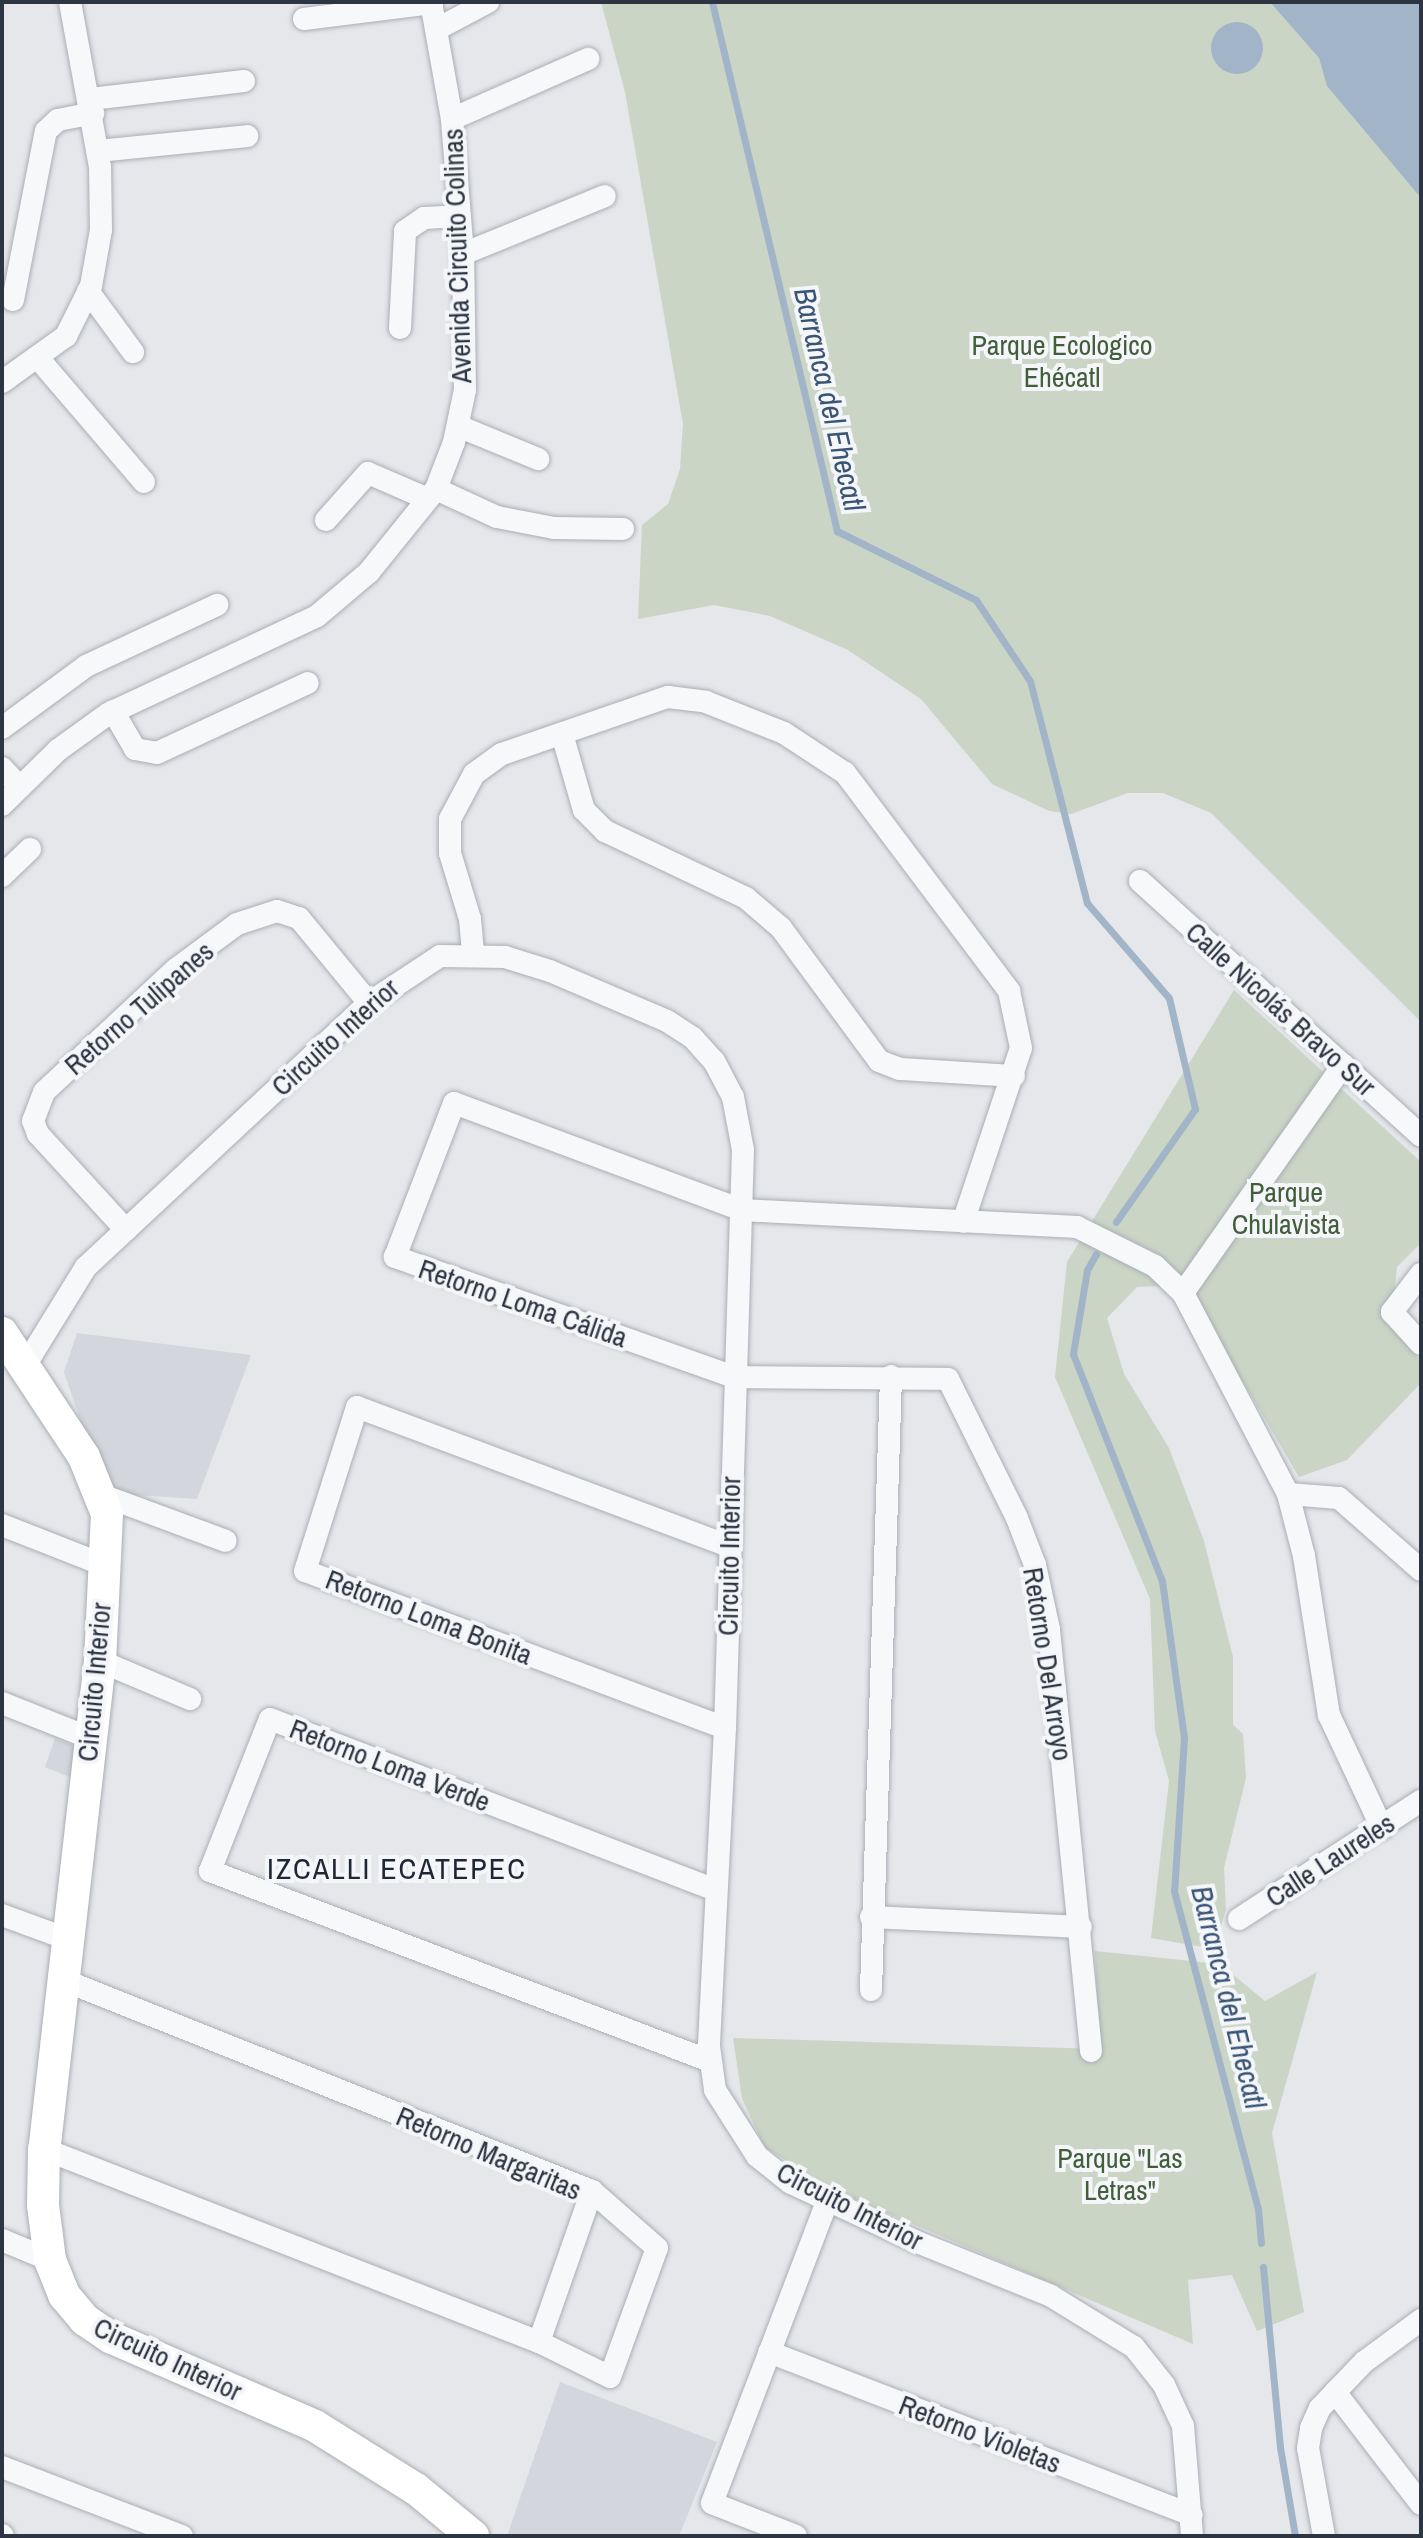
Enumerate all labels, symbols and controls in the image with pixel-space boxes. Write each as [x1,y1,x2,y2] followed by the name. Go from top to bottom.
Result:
[436,128,478,384] street label: Avenida Circuito Colinas
[787,284,873,514] water label: Barranca del Ehecatl
[971,328,1153,394] park label: Parque Ecologico Ehécatl
[1179,915,1383,1103] street label: Calle Nicolás Bravo Sur
[57,934,221,1082] street label: Retorno Tulipanes
[264,971,406,1103] street label: Circuito Interior
[1232,1175,1340,1241] park label: Parque Chulavista
[414,1252,632,1354] street label: Retorno Loma Cálida
[711,1476,747,1636] street label: Circuito Interior
[321,1562,537,1672] street label: Retorno Loma Bonita
[1016,1564,1080,1764] street label: Retorno Del Arroyo
[70,1601,118,1763] street label: Circuito Interior
[285,1711,495,1819] street label: Retorno Loma Verde
[1259,1806,1401,1914] street label: Calle Laureles
[267,1850,527,1886] district label: IZCALLI ECATEPEC
[1184,1882,1274,2112] water label: Barranca del Ehecatl
[391,2099,587,2207] street label: Retorno Margaritas
[1057,2141,1183,2207] park label: Parque "Las Letras"
[771,2155,929,2257] street label: Circuito Interior
[89,2310,247,2408] street label: Circuito Interior
[894,2388,1066,2480] street label: Retorno Violetas

